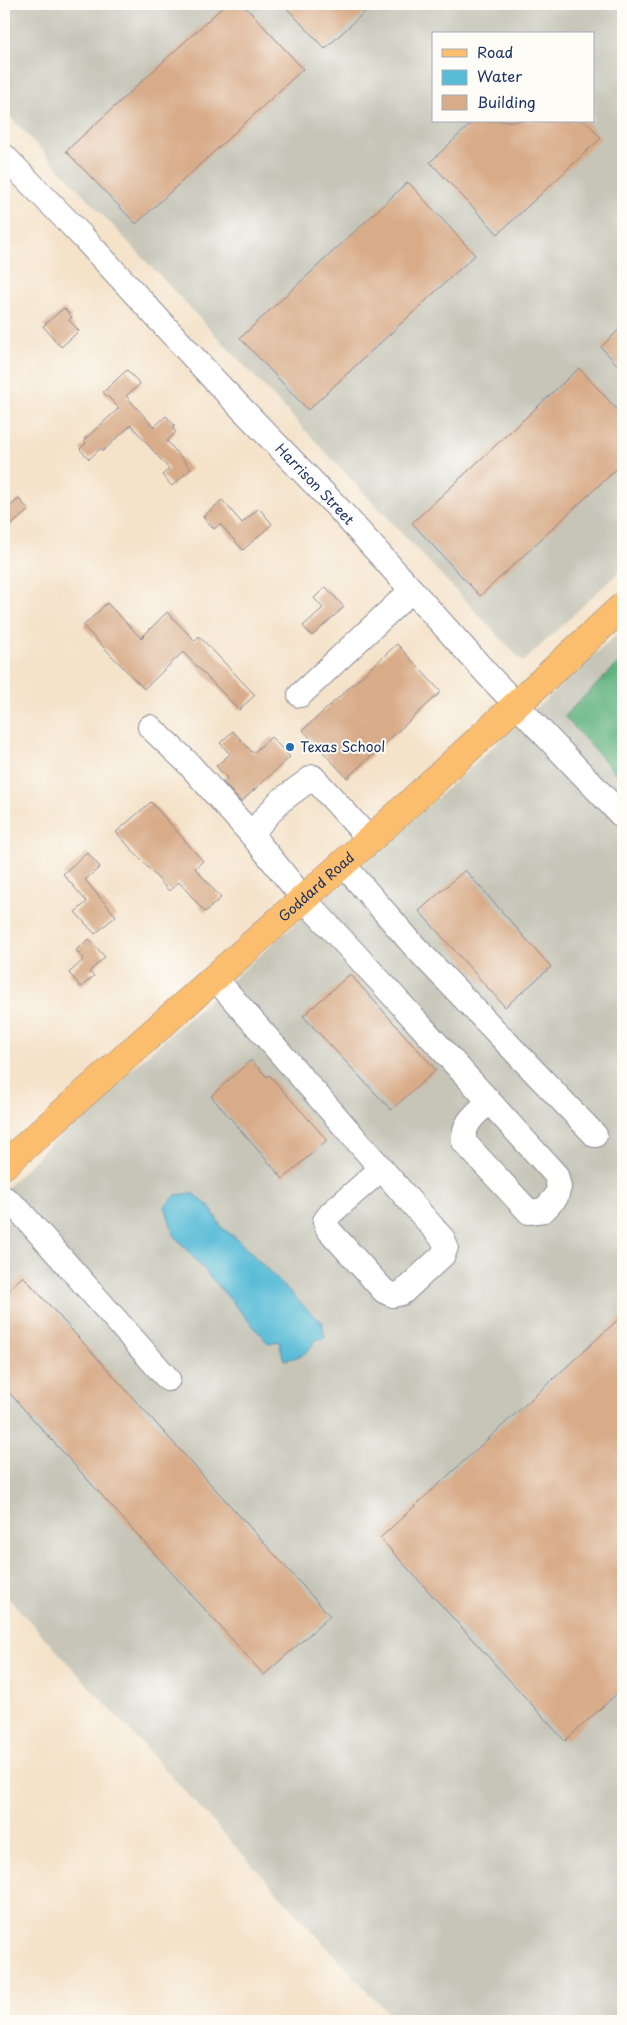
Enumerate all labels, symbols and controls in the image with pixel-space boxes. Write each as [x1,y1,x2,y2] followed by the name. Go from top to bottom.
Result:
[432,32,594,122] legend
[477,40,513,63] text: Road
[477,64,522,87] text: Water
[477,90,536,113] text: Building
[271,438,360,530] street label: Harrison Street
[300,736,385,757] place label: Texas School
[284,741,296,753] marker: Texas School
[273,847,359,926] street label: Goddard Road

